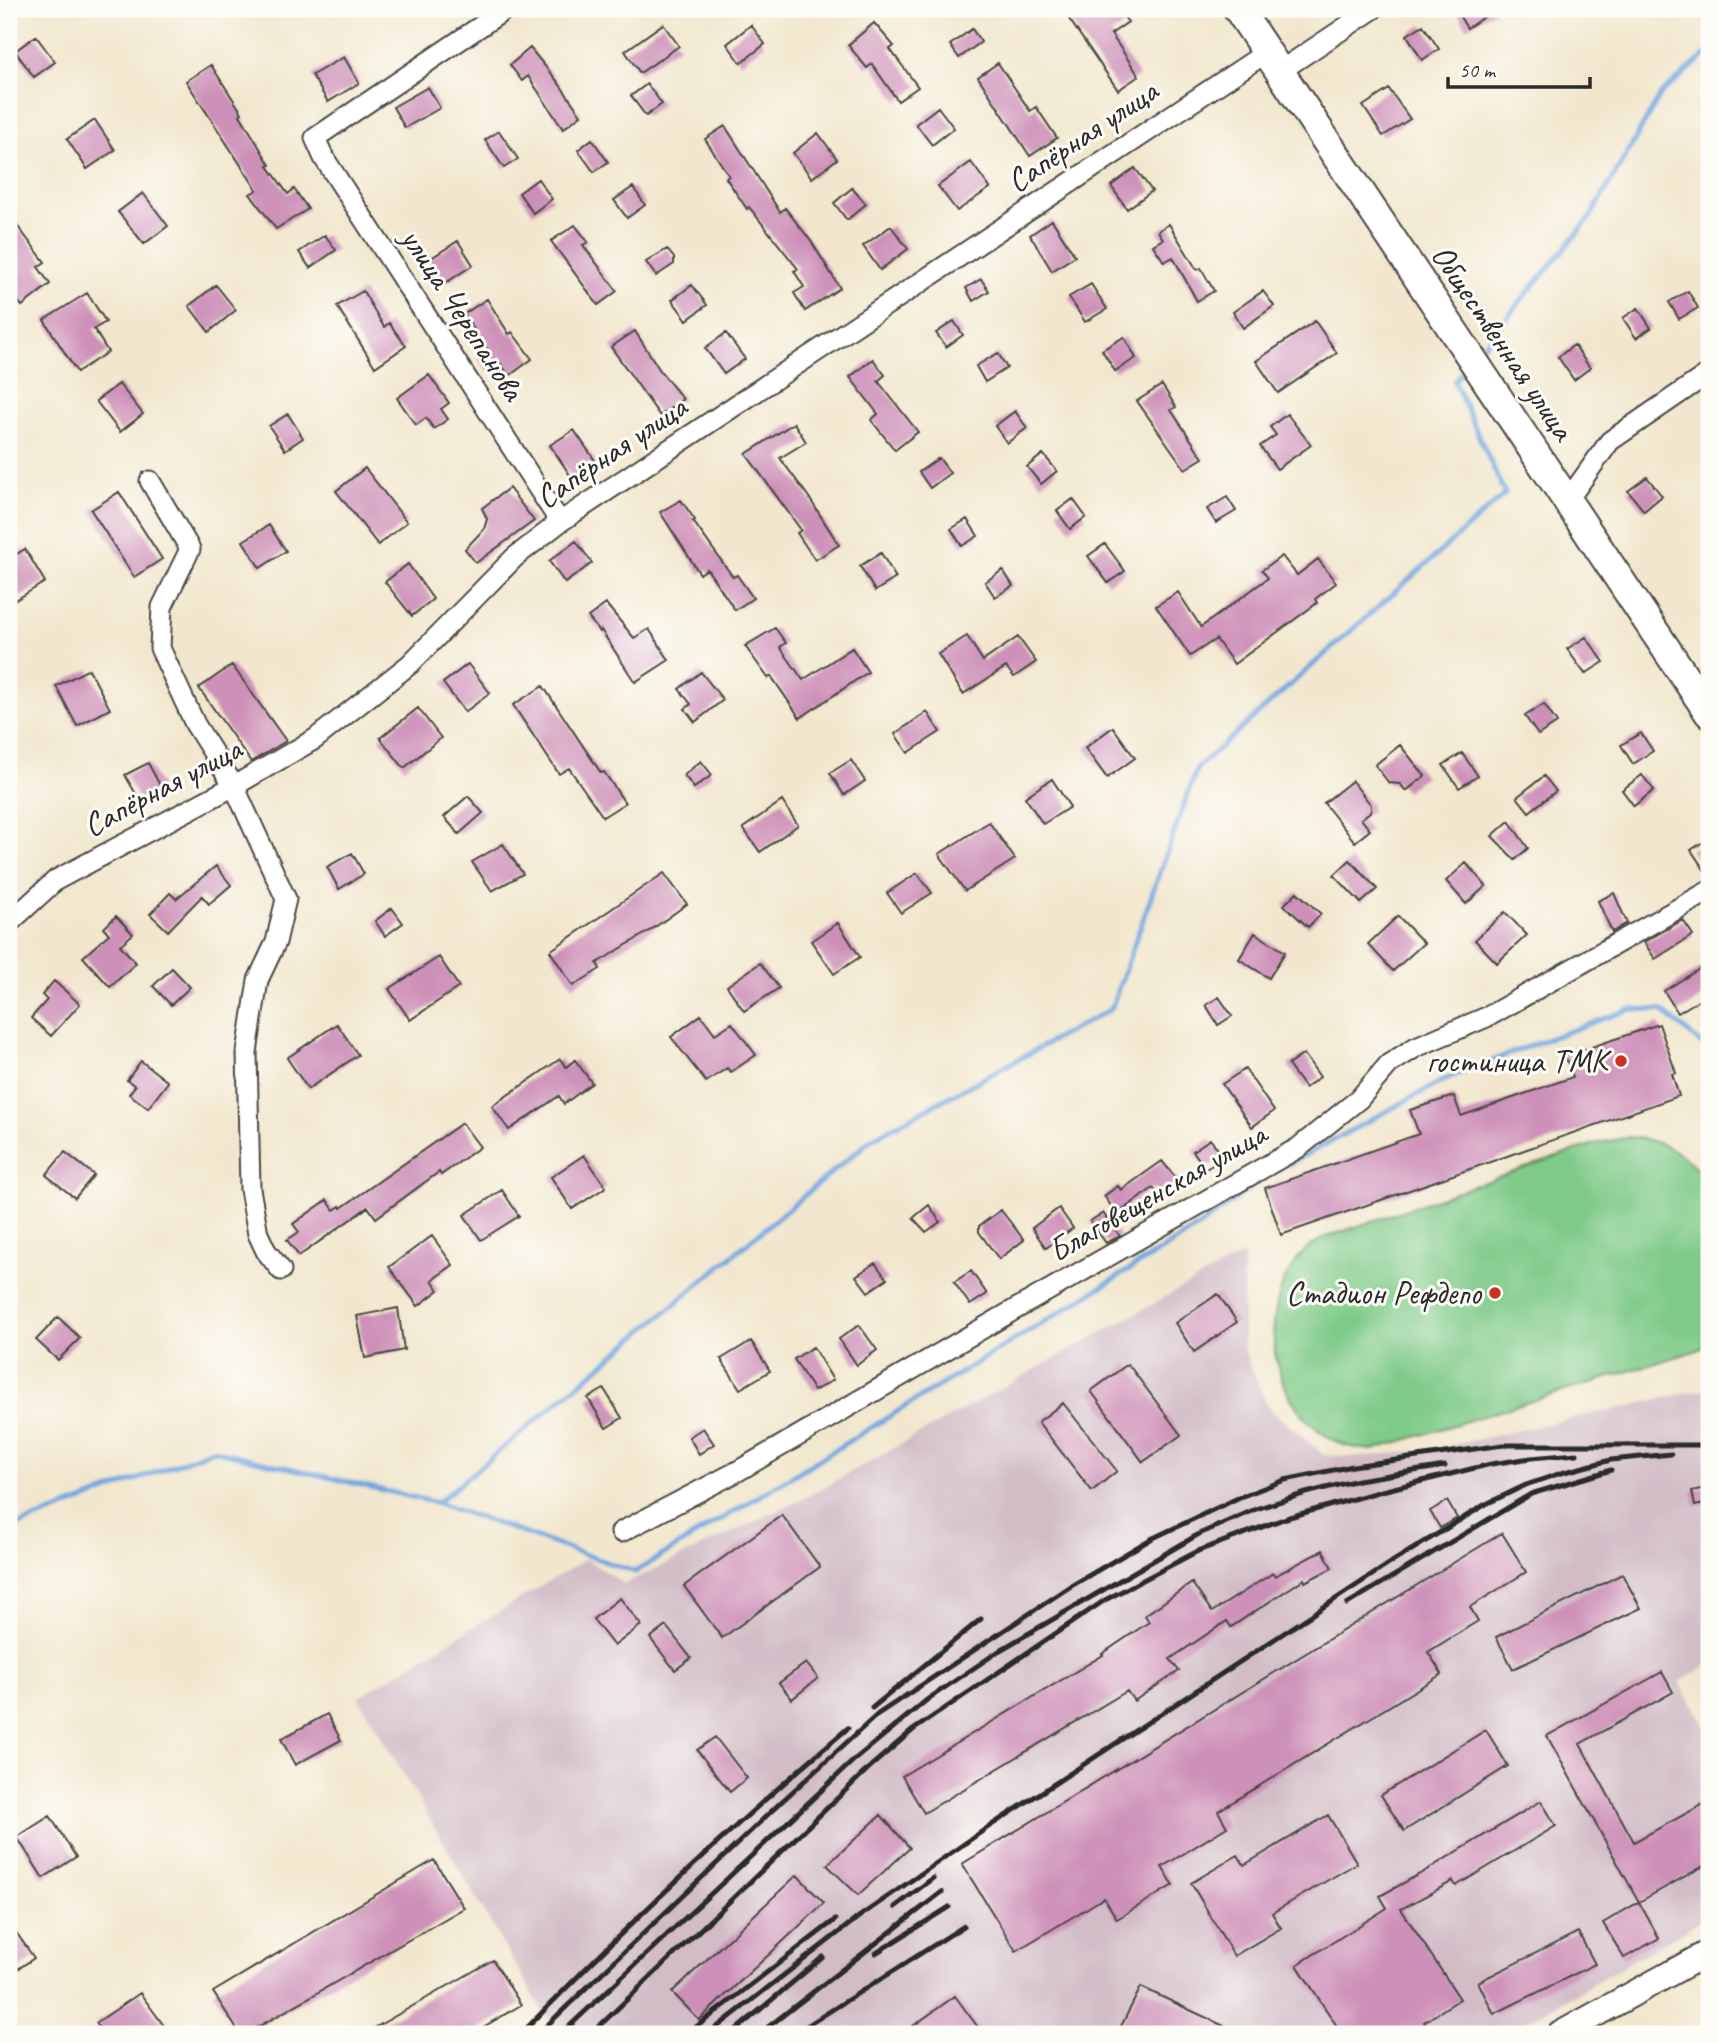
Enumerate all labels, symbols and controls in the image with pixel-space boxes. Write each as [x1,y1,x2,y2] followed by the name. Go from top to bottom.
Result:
[1448,46,1590,90] scale bar
[1459,57,1497,83] text: 50 m
[998,69,1167,202] street label: Сапёрная улица
[391,218,535,410] street label: улица Черепанова
[1422,236,1585,450] street label: Общественная улица
[527,385,696,518] street label: Сапёрная улица
[76,727,250,846] street label: Сапёрная улица
[1427,1040,1612,1082] place label: гостиница ТМК
[1613,1053,1629,1069] marker: гостиница ТМК
[1041,1111,1276,1271] street label: Благовещенская улица
[1286,1272,1482,1314] place label: Стадион Рефдепо
[1487,1285,1503,1301] marker: Стадион Рефдепо

